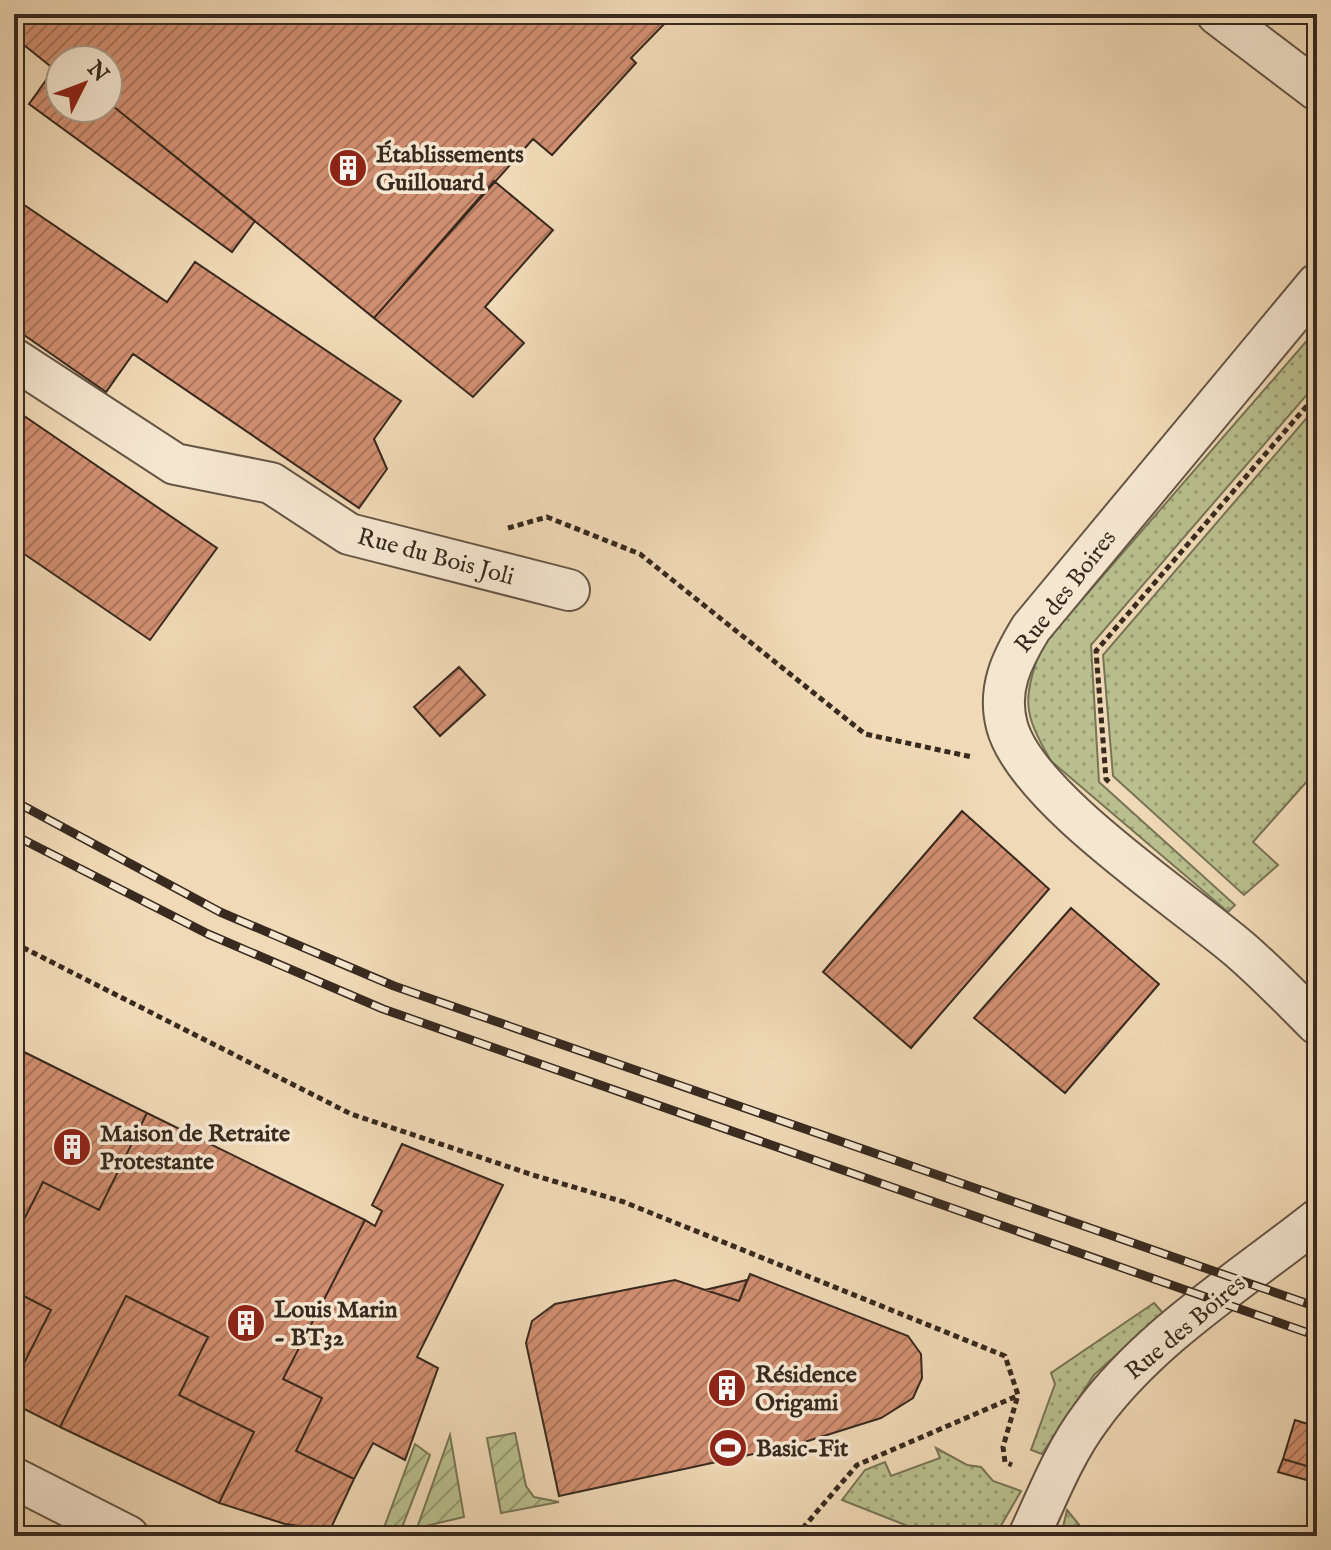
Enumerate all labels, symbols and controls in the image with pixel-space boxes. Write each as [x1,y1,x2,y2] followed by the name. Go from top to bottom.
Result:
[44,44,124,124] north arrow
[80,55,114,88] text: N
[376,140,524,199] place label: Établissements Guillouard
[327,147,369,189] building icon: Établissements Guillouard
[354,522,517,593] street label: Rue du Bois Joli
[1008,524,1124,660] street label: Rue des Boires
[100,1119,290,1178] place label: Maison de Retraite Protestante
[51,1126,93,1168] building icon: Maison de Retraite Protestante
[1119,1269,1253,1388] street label: Rue des Boires
[274,1295,398,1354] place label: Louis Marin - BT32
[225,1302,267,1344] building icon: Louis Marin - BT32
[755,1360,857,1419] place label: Résidence Origami
[706,1367,748,1409] building icon: Résidence Origami
[707,1427,749,1469] sports icon: Basic-Fit
[756,1434,849,1465] place label: Basic-Fit

